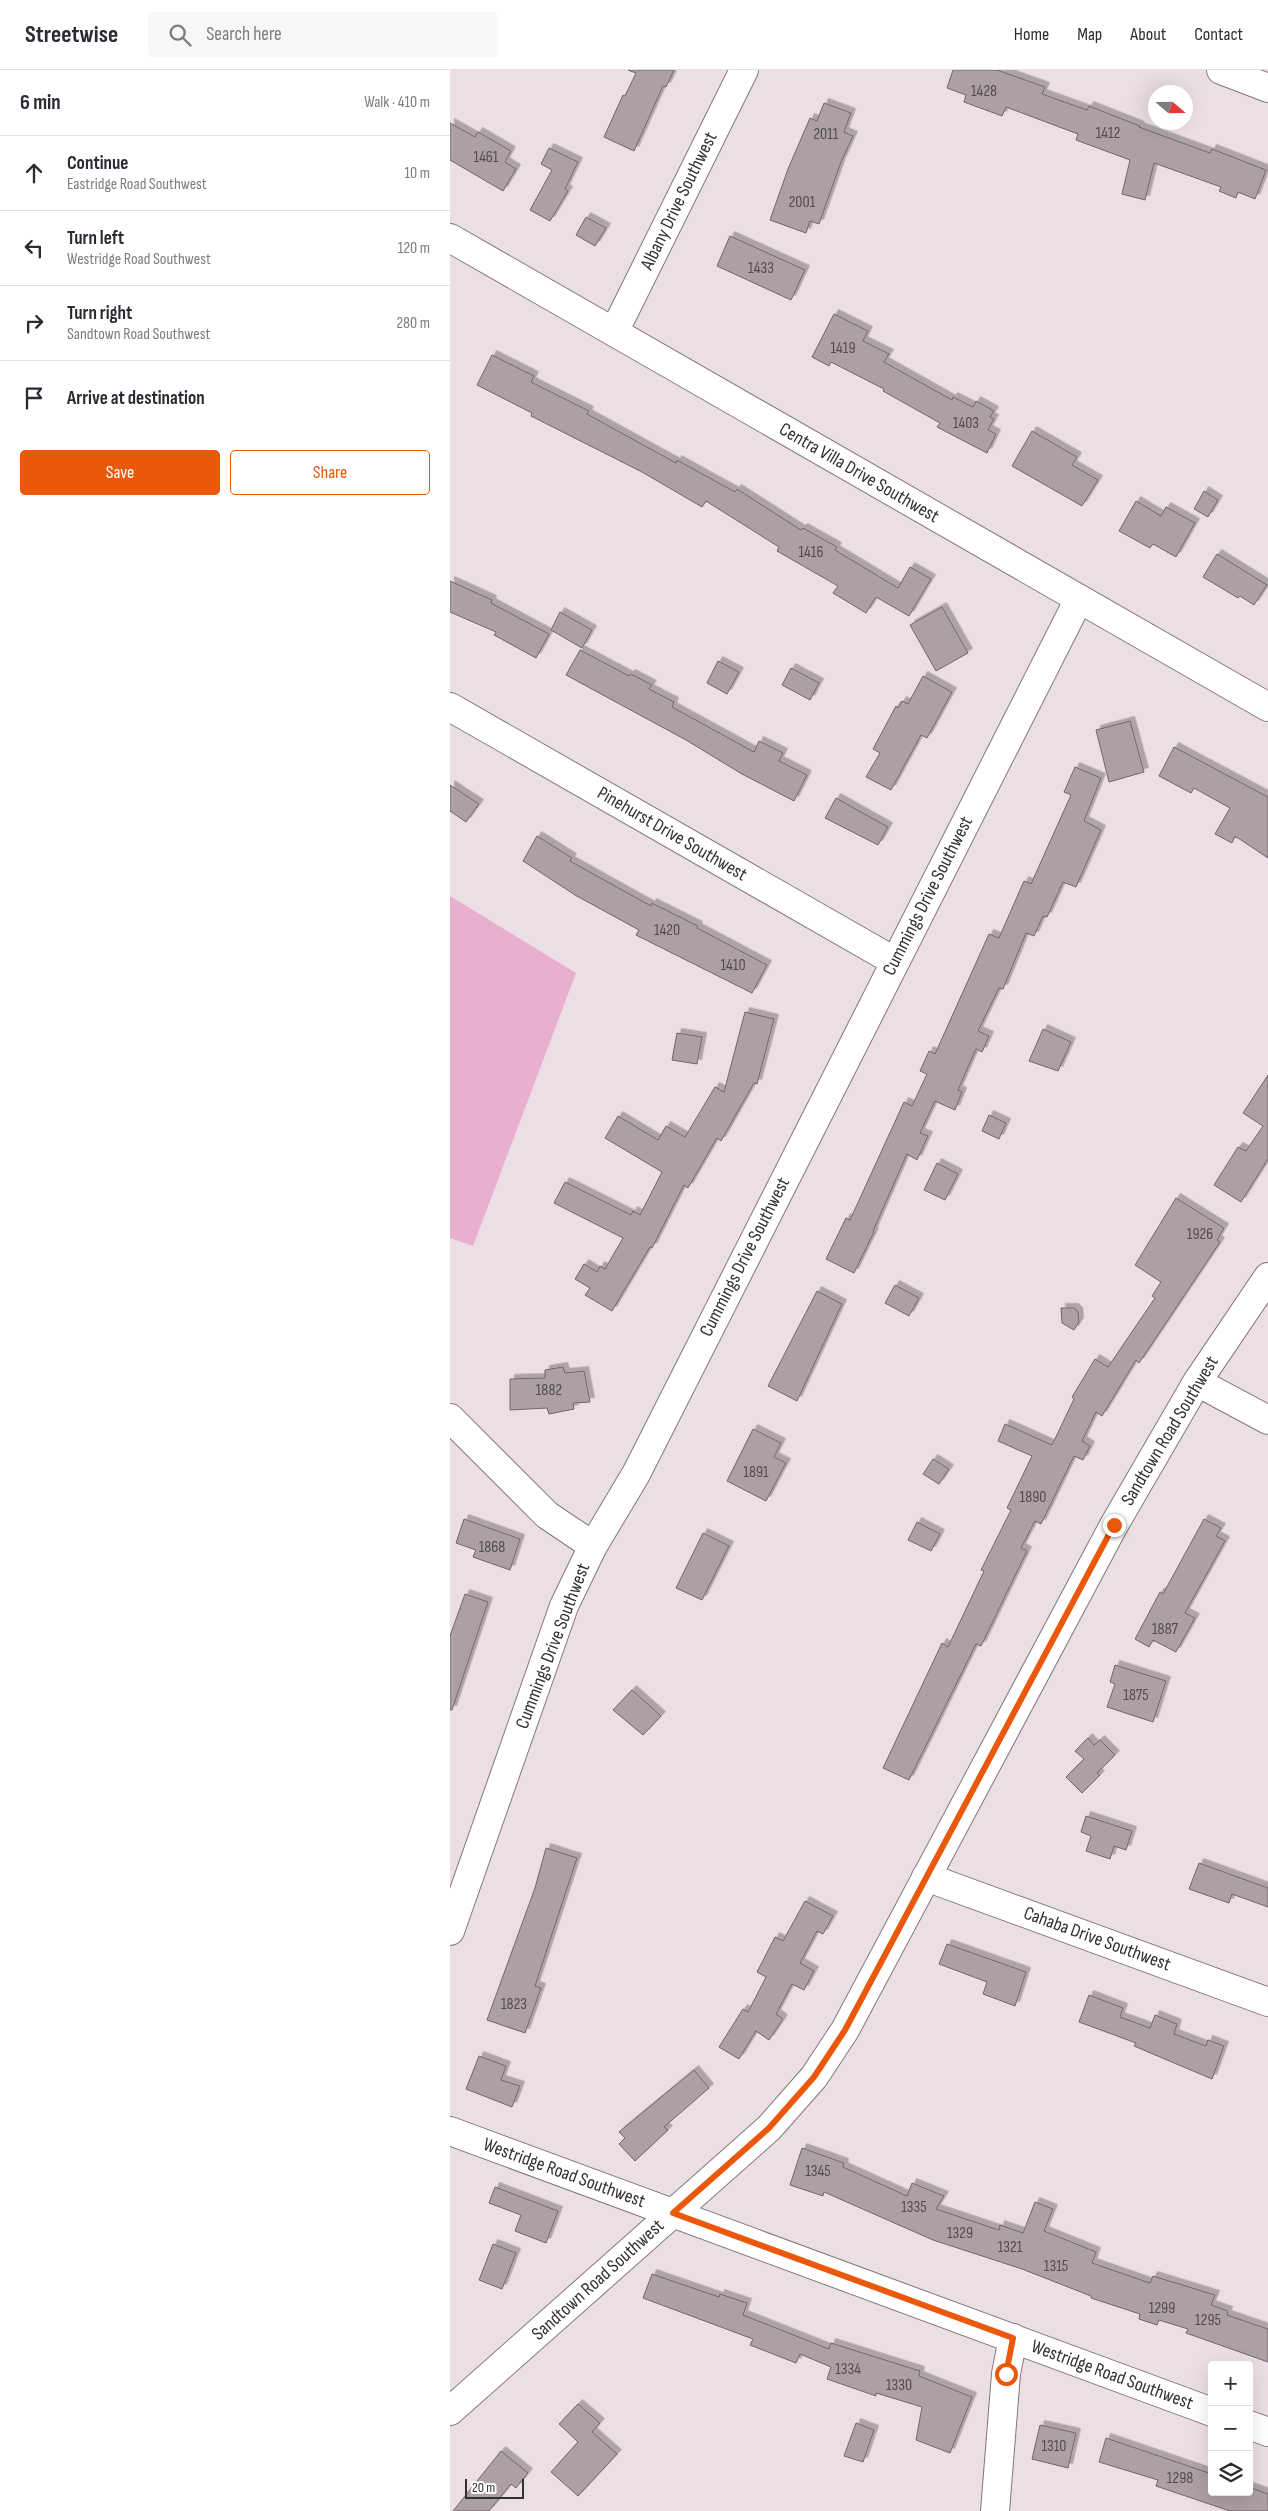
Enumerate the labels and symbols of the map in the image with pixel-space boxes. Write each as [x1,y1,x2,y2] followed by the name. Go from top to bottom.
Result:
[971,82,997,101] house number: 1428
[1148,85,1193,130] north arrow
[1096,124,1120,143] house number: 1412
[814,125,839,144] house number: 2011
[635,128,722,275] street label: Albany Drive Southwest
[474,148,499,167] house number: 1461
[789,193,816,212] house number: 2001
[748,259,774,278] house number: 1433
[830,339,856,358] house number: 1419
[953,414,979,433] house number: 1403
[775,418,943,528] street label: Centra Villa Drive Southwest
[799,543,823,562] house number: 1416
[593,782,751,886] street label: Pinehurst Drive Southwest
[878,812,978,979] street label: Cummings Drive Southwest
[654,921,680,940] house number: 1420
[720,956,746,975] house number: 1410
[695,1173,795,1340] street label: Cummings Drive Southwest
[1187,1225,1213,1244] house number: 1926
[1116,1352,1224,1510] street label: Sandtown Road Southwest
[536,1381,562,1400] house number: 1882
[743,1463,769,1482] house number: 1891
[1020,1488,1046,1507] house number: 1890
[1103,1514,1126,1537] route end
[479,1538,505,1557] house number: 1868
[511,1560,595,1732] street label: Cummings Drive Southwest
[1152,1620,1179,1639] house number: 1887
[1123,1686,1149,1705] house number: 1875
[1020,1902,1174,1976] street label: Cahaba Drive Southwest
[501,1995,527,2014] house number: 1823
[480,2133,648,2213] street label: Westridge Road Southwest
[805,2162,831,2181] house number: 1345
[901,2198,927,2217] house number: 1335
[527,2214,669,2345] street label: Sandtown Road Southwest
[947,2224,973,2243] house number: 1329
[998,2238,1023,2257] house number: 1321
[1044,2257,1068,2276] house number: 1315
[1149,2299,1175,2318] house number: 1299
[1195,2311,1221,2330] house number: 1295
[1028,2335,1196,2415] street label: Westridge Road Southwest
[835,2360,861,2379] house number: 1334
[995,2363,1018,2386] route start
[886,2376,912,2395] house number: 1330
[1041,2437,1067,2456] house number: 1310
[1167,2469,1193,2488] house number: 1298
[465,2476,524,2499] scale bar

